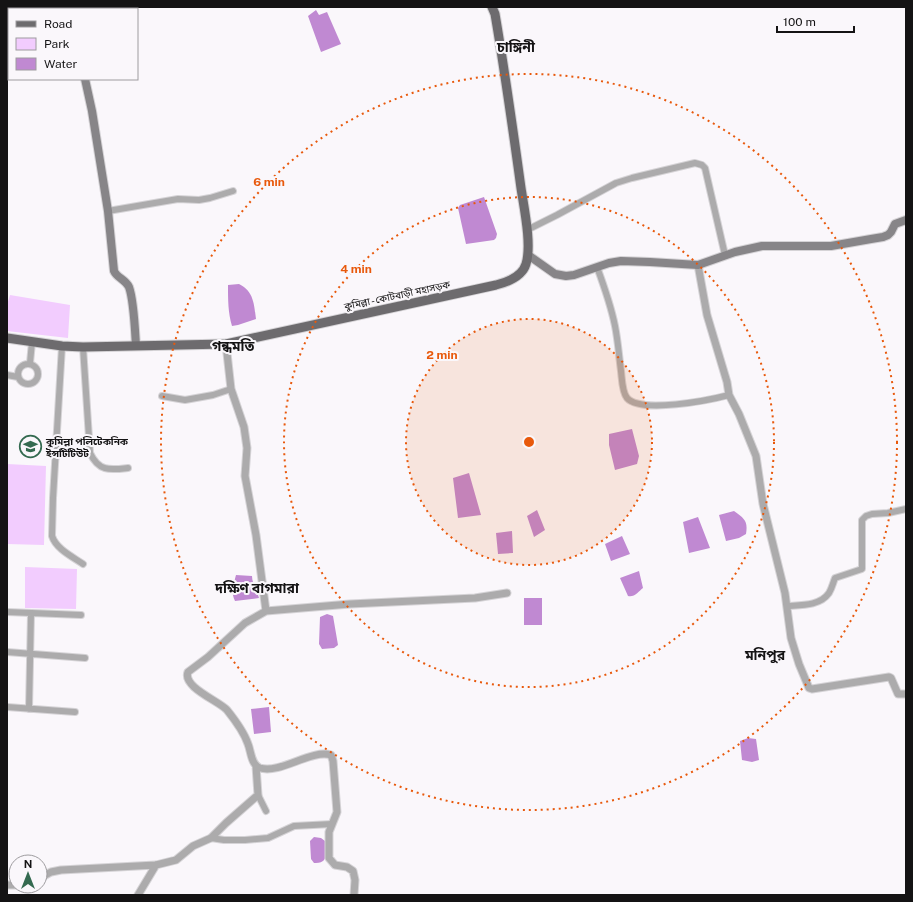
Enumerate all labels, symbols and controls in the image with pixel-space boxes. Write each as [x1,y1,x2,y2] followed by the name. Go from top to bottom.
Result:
[8,8,138,80] legend
[777,8,854,34] scale bar
[783,15,816,29] text: 100 m
[44,17,72,31] text: Road
[44,37,70,51] text: Park
[496,39,536,55] district label: চাঙ্গিনী
[44,57,78,71] text: Water
[253,175,285,189] text: 6 min
[340,262,372,276] text: 4 min
[342,278,452,313] street label: কুমিল্লা - কোটবাড়ী মহাসড়ক
[212,338,254,354] district label: গন্ধমতি
[426,348,458,362] text: 2 min
[18,434,44,460] school or university icon: কুমিল্লা পলিটেকনিক ইন্সটিটিউট
[45,435,129,459] place label: কুমিল্লা পলিটেকনিক ইন্সটিটিউট
[522,435,536,449] centre of rings
[214,580,300,596] district label: দক্ষিণ বাগমারা
[744,647,786,664] district label: মনিপুর
[8,854,48,894] north arrow
[24,858,32,870] text: N

